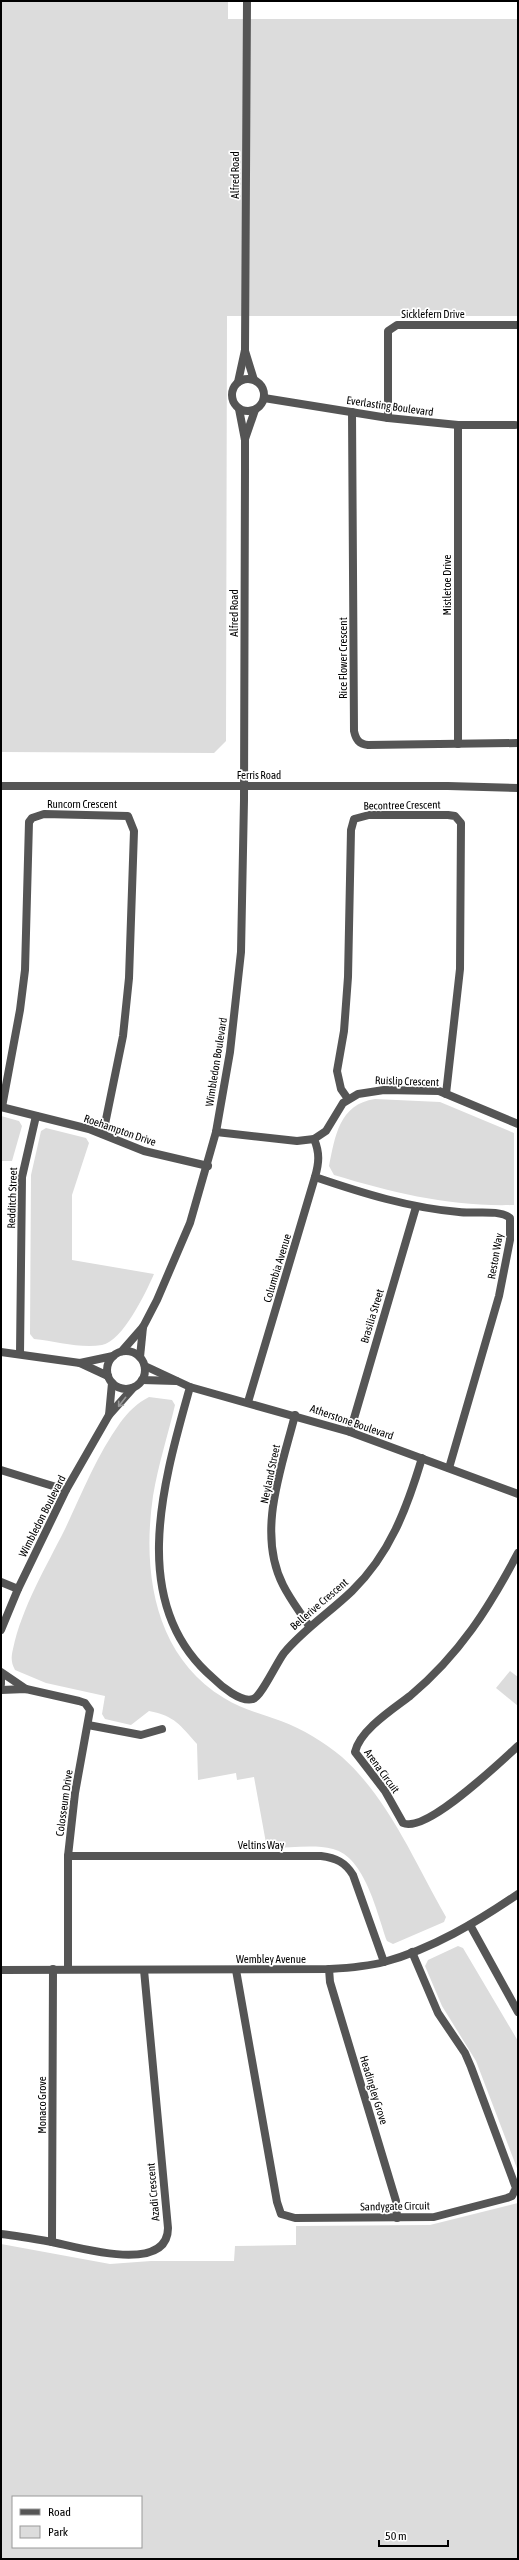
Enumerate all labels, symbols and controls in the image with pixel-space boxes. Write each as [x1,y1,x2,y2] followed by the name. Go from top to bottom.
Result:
[229,151,241,199] street label: Alfred Road
[401,308,465,320] street label: Sicklefern Drive
[346,394,434,418] street label: Everlasting Boulevard
[441,555,453,615] street label: Mistletoe Drive
[228,589,240,637] street label: Alfred Road
[337,617,349,699] street label: Rice Flower Crescent
[237,769,281,781] street label: Ferris Road
[47,798,117,810] street label: Runcorn Crescent
[363,798,441,812] street label: Becontree Crescent
[203,1017,229,1107] street label: Wimbledon Boulevard
[375,1074,439,1088] street label: Ruislip Crescent
[82,1112,158,1148] street label: Roehampton Drive
[5,1167,19,1229] street label: Redditch Street
[485,1231,505,1280] street label: Reston Way
[261,1232,293,1304] street label: Columbia Avenue
[358,1287,386,1345] street label: Brasilia Street
[118,1397,126,1408] one-way arrow
[309,1402,395,1442] street label: Atherstone Boulevard
[258,1443,282,1505] street label: Neyland Street
[16,1473,68,1559] street label: Wimbledon Boulevard
[288,1576,350,1632] street label: Bellerive Crescent
[362,1747,402,1795] street label: Arena Circuit
[53,1769,75,1837] street label: Colosseum Drive
[238,1839,285,1851] street label: Veltins Way
[236,1953,306,1965] street label: Wembley Avenue
[358,2054,390,2126] street label: Headingley Grove
[36,2076,48,2134] street label: Monaco Grove
[144,2162,162,2222] street label: Azadi Crescent
[360,2199,430,2213] street label: Sandygate Circuit
[12,2496,142,2548] legend
[48,2505,71,2519] text: Road
[379,2522,448,2548] scale bar
[48,2525,69,2539] text: Park
[385,2529,407,2543] text: 50 m

